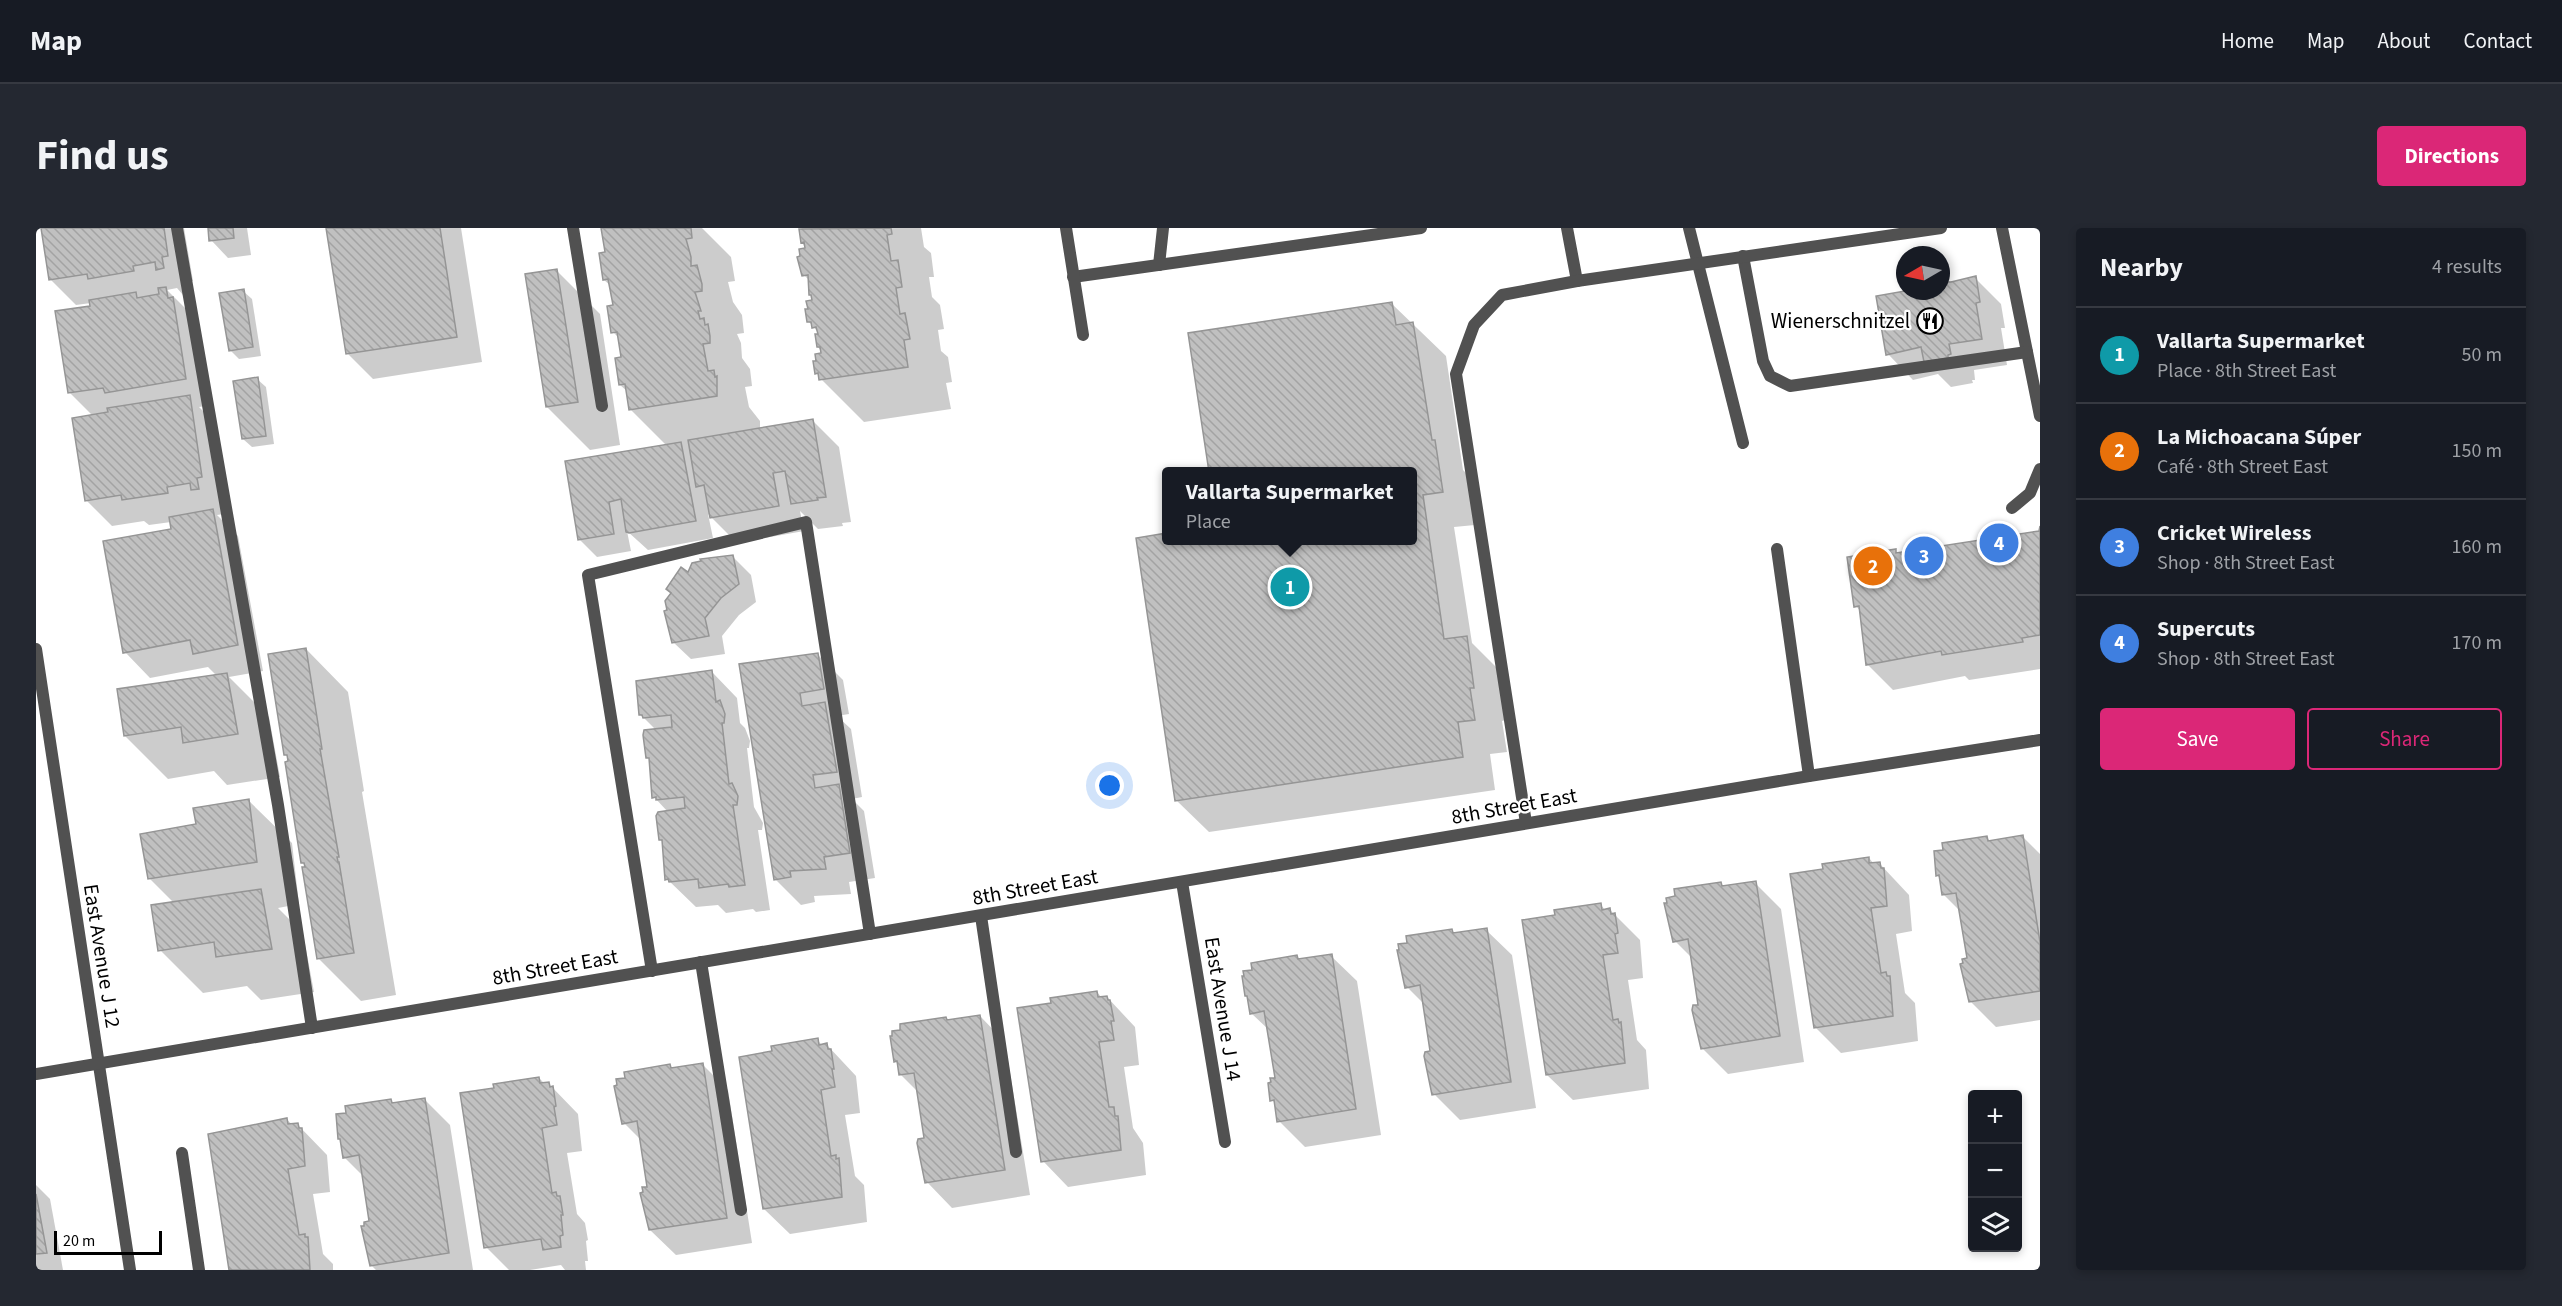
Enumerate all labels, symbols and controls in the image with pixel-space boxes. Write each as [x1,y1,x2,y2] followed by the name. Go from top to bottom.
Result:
[30,21,82,61] text: Map
[2221,26,2274,56] text: Home
[2307,26,2345,56] text: Map
[2378,26,2430,56] text: About
[2463,26,2532,56] text: Contact
[36,126,169,186] text: Find us
[2377,126,2526,186] button: Directions
[1896,246,1950,300] north arrow
[2100,249,2183,286] text: Nearby
[2432,253,2502,281] text: 4 results
[1771,306,1910,336] place label: Wienerschnitzel
[1915,306,1945,336] restaurant icon: Wienerschnitzel
[2157,325,2365,357] text: Vallarta Supermarket
[2114,341,2125,369] text: 1
[2462,341,2502,369] text: 50 m
[2157,357,2336,385] text: Place · 8th Street East
[2157,421,2361,453] text: La Michoacana Súper
[2114,437,2125,465] text: 2
[2452,437,2502,465] text: 150 m
[2157,453,2328,481] text: Café · 8th Street East
[1162,467,1417,545] popup
[1186,476,1393,508] text: Vallarta Supermarket
[1186,508,1231,536] text: Place
[2157,517,2311,549] text: Cricket Wireless
[1980,520,2018,566] pin: 4
[2114,533,2125,561] text: 3
[2452,533,2502,561] text: 160 m
[1904,534,1944,578] pin: 3
[1854,544,1892,588] pin: 2
[2157,549,2335,577] text: Shop · 8th Street East
[1270,564,1310,610] pin: 1
[2157,613,2255,645] text: Supercuts
[2114,629,2125,657] text: 4
[2452,629,2502,657] text: 170 m
[2157,645,2335,673] text: Shop · 8th Street East
[2100,708,2295,770] button: Save
[2307,708,2502,770] button: Share
[1095,771,1124,800] your location
[1449,780,1579,832] street label: 8th Street East
[970,861,1100,913] street label: 8th Street East
[76,882,128,1030] street label: East Avenue J 12
[1197,935,1249,1083] street label: East Avenue J 14
[490,941,620,993] street label: 8th Street East
[1968,1090,2022,1252] map controls
[1968,1090,2022,1144] button: +
[1968,1144,2022,1198] button: −
[1968,1198,2022,1252] button: layers
[54,1228,162,1256] scale bar
[63,1230,95,1252] text: 20 m

